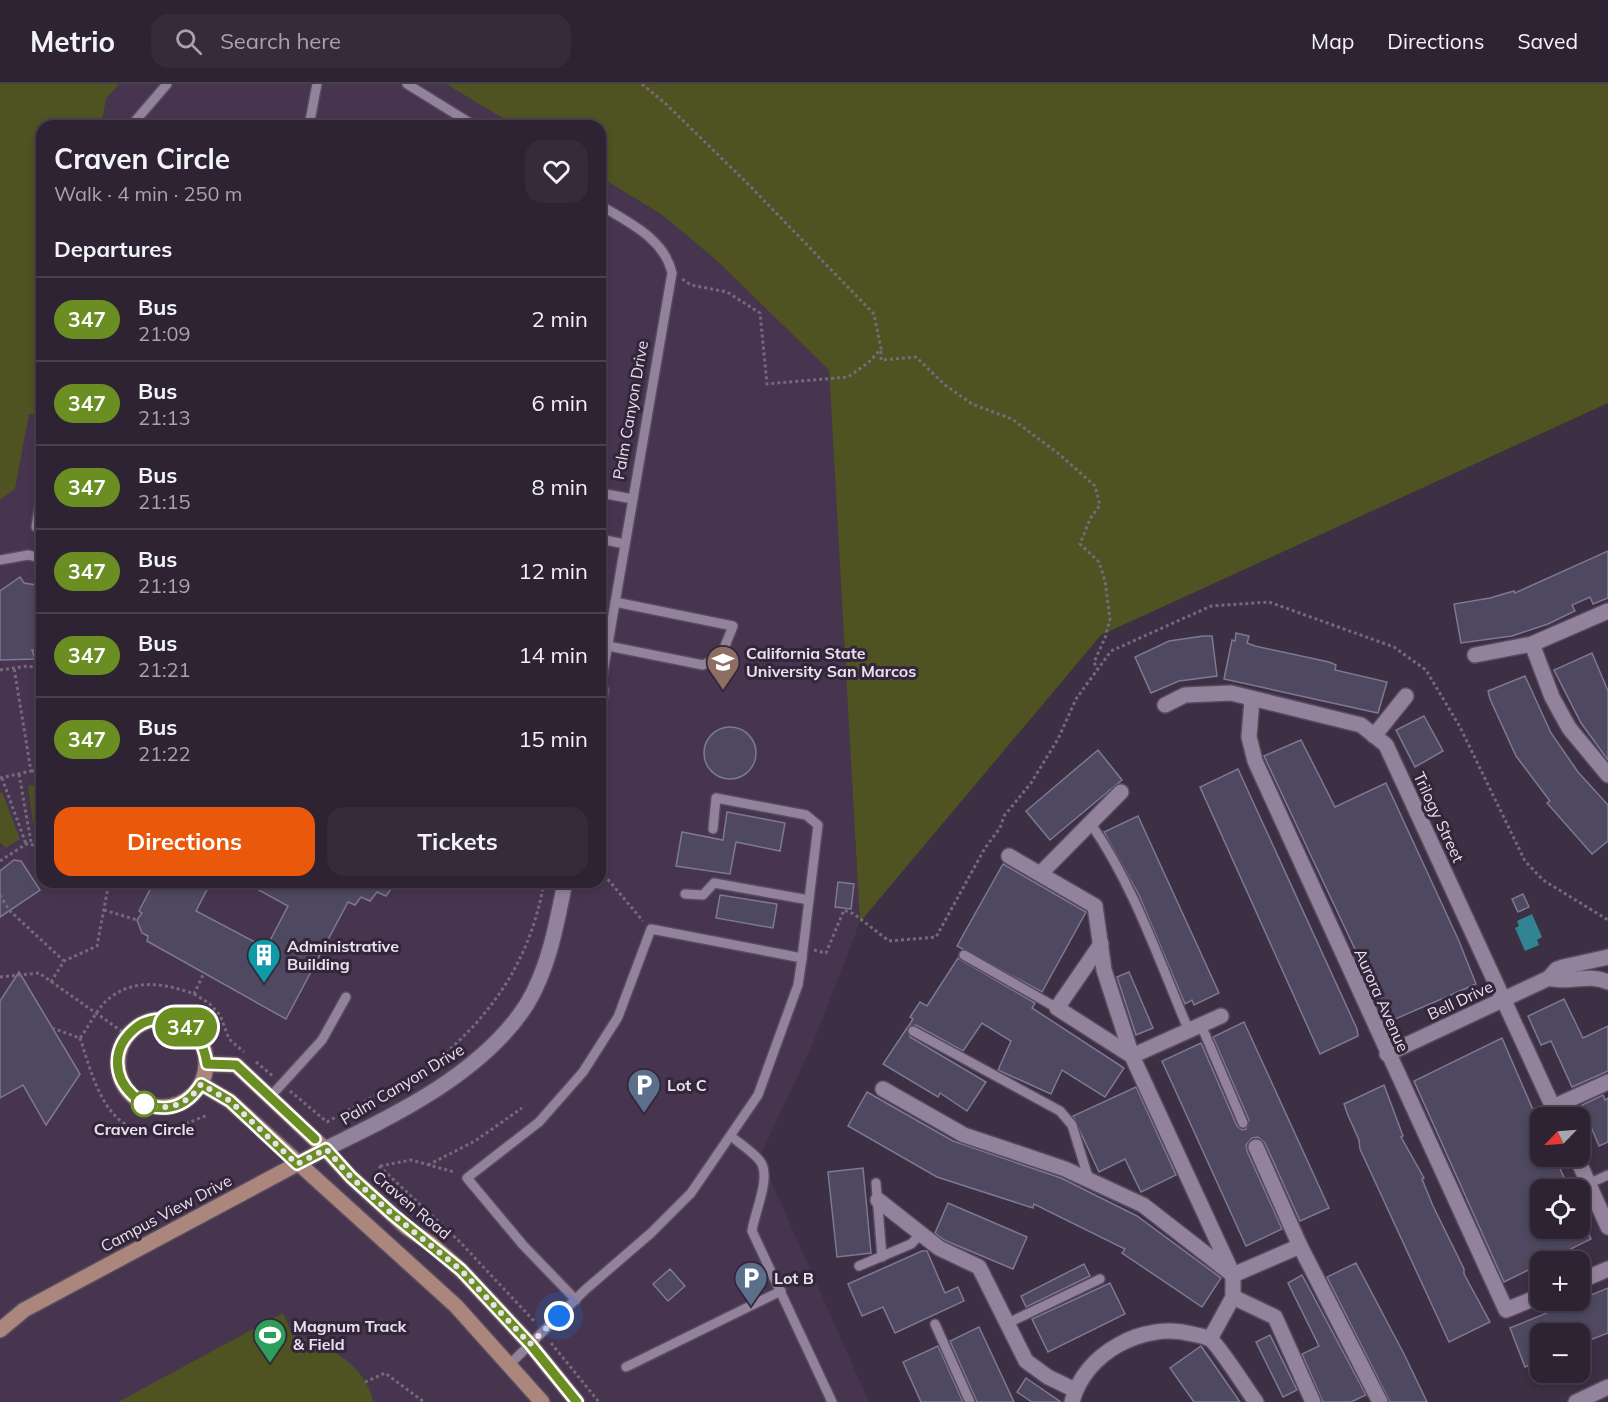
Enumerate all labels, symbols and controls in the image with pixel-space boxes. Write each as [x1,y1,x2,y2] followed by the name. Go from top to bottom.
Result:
[151,14,571,68] search box
[30,24,115,59] text: Metrio
[172,25,205,58] icon: search
[220,27,341,55] text: Search here
[1311,28,1354,54] text: Map
[1387,28,1484,54] text: Directions
[1517,28,1578,54] text: Saved
[525,140,588,203] button: heart
[54,141,230,176] text: Craven Circle
[54,181,242,206] text: Walk · 4 min · 250 m
[54,235,172,263] text: Departures
[138,293,177,321] text: Bus
[532,305,588,333] text: 2 min
[68,306,106,332] text: 347
[138,321,191,346] text: 21:09
[608,339,652,481] street label: Palm Canyon Drive
[138,377,177,405] text: Bus
[532,389,588,417] text: 6 min
[68,390,106,416] text: 347
[138,405,191,430] text: 21:13
[138,461,177,489] text: Bus
[532,473,588,501] text: 8 min
[68,474,106,500] text: 347
[138,489,191,514] text: 21:15
[138,545,177,573] text: Bus
[518,557,588,585] text: 12 min
[68,558,106,584] text: 347
[138,573,191,598] text: 21:19
[138,629,177,657] text: Bus
[518,641,588,669] text: 14 min
[68,642,106,668] text: 347
[746,643,916,681] place label: California State University San Marcos
[705,644,741,691] school or university icon: California State University San Marcos
[138,657,191,682] text: 21:21
[138,713,177,741] text: Bus
[518,725,588,753] text: 15 min
[68,726,106,752] text: 347
[138,741,191,766] text: 21:22
[1409,769,1469,866] street label: Trilogy Street
[54,807,315,876] button: Directions
[327,807,588,876] button: Tickets
[287,936,399,974] place label: Administrative Building
[246,937,282,984] building icon: Administrative Building
[1350,945,1414,1055] street label: Aurora Avenue
[1424,976,1496,1024] street label: Bell Drive
[152,1008,220,1046] line badge: 347
[167,1014,205,1040] text: 347
[336,1039,468,1129] street label: Palm Canyon Drive
[626,1067,662,1114] parking icon: Lot C
[667,1075,707,1095] place label: Lot C
[131,1091,157,1117] marker: Craven Circle
[1530,1107,1590,1167] north arrow
[1530,1107,1590,1383] map controls
[94,1119,195,1139] place label: Craven Circle
[369,1166,455,1244] street label: Craven Road
[97,1170,235,1256] street label: Campus View Drive
[1530,1179,1590,1239] button: locate
[1530,1251,1590,1311] button: +
[733,1260,769,1307] parking icon: Lot B
[774,1268,814,1288] place label: Lot B
[544,1301,574,1331] your location
[293,1316,408,1354] place label: Magnum Track & Field
[252,1317,288,1364] sports icon: Magnum Track & Field
[1530,1323,1590,1383] button: −

